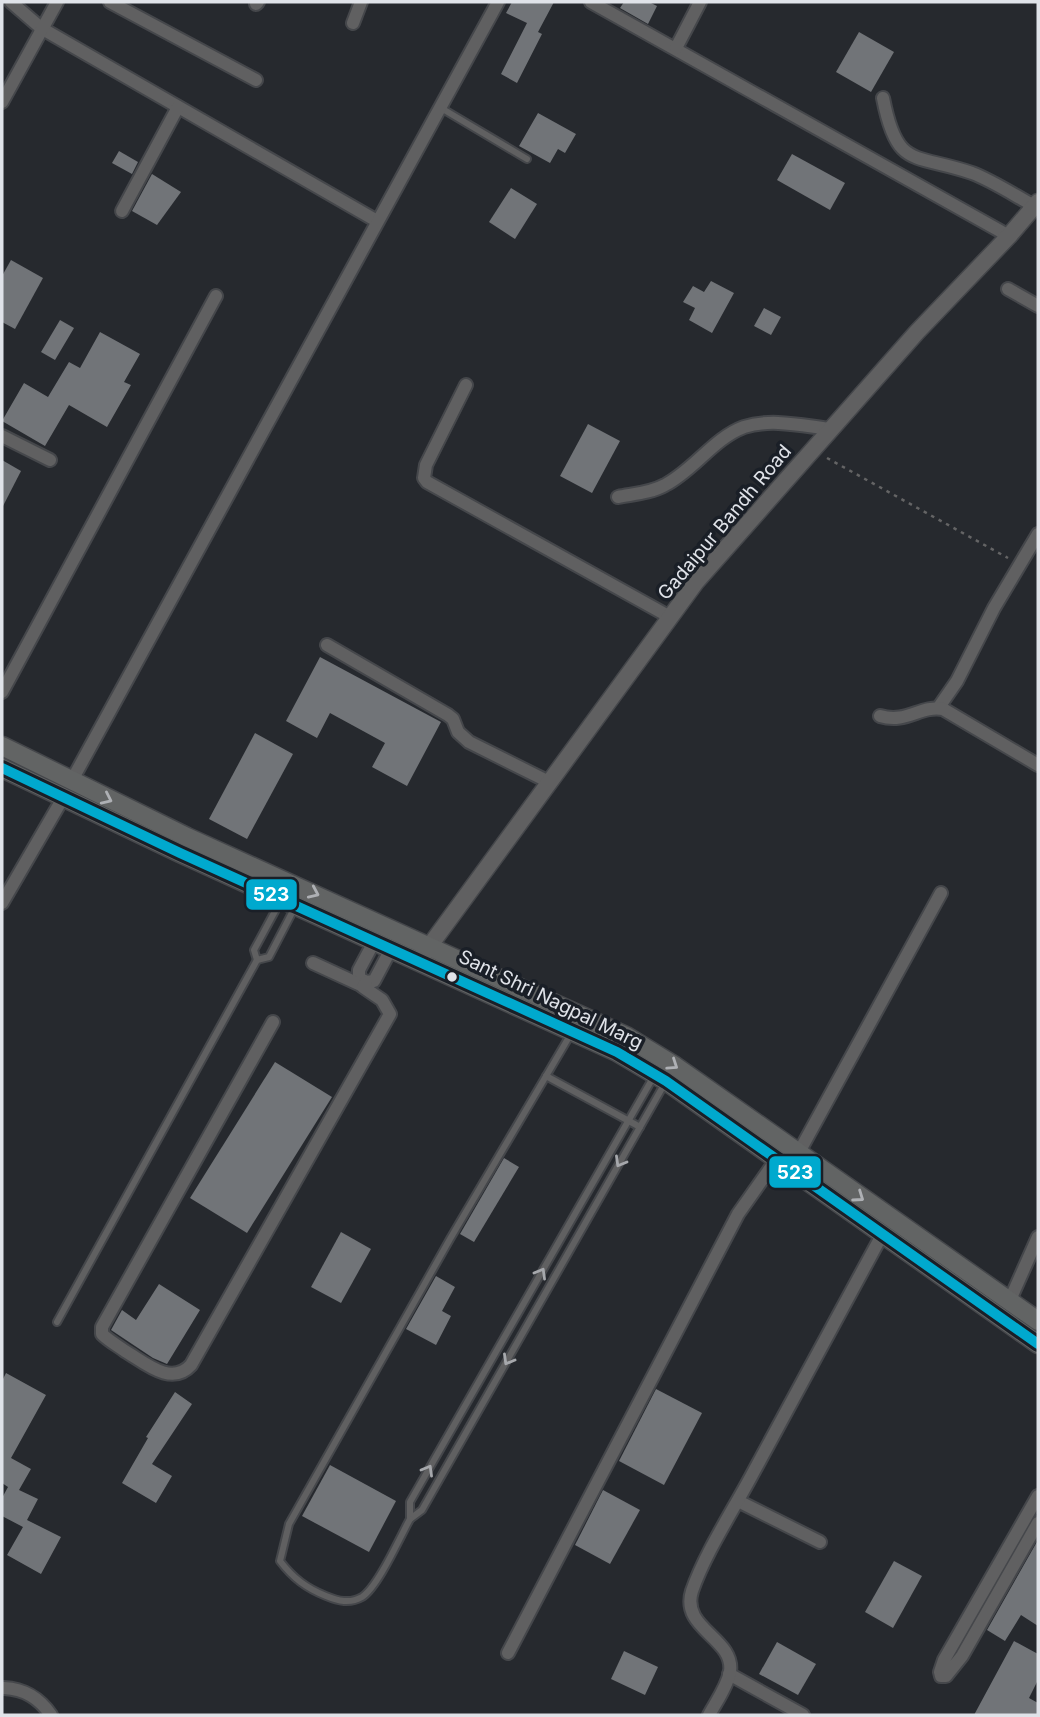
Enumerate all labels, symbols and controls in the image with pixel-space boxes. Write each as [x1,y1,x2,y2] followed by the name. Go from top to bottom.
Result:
[653,440,796,605] street label: Gadaipur Bandh Road
[100,790,112,804] one-way arrow
[245,878,298,911] line badge: 523
[253,883,289,906] text: 523
[306,885,319,899] one-way arrow
[455,945,647,1054] street label: Sant Shri Nagpal Marg
[445,970,459,984] unlabelled marker
[665,1057,678,1069] one-way arrow
[615,1155,628,1167] one-way arrow
[768,1155,822,1189] line badge: 523
[777,1161,813,1184] text: 523
[851,1189,864,1201] one-way arrow
[533,1268,546,1280] one-way arrow
[503,1353,516,1365] one-way arrow
[420,1465,433,1478] one-way arrow

